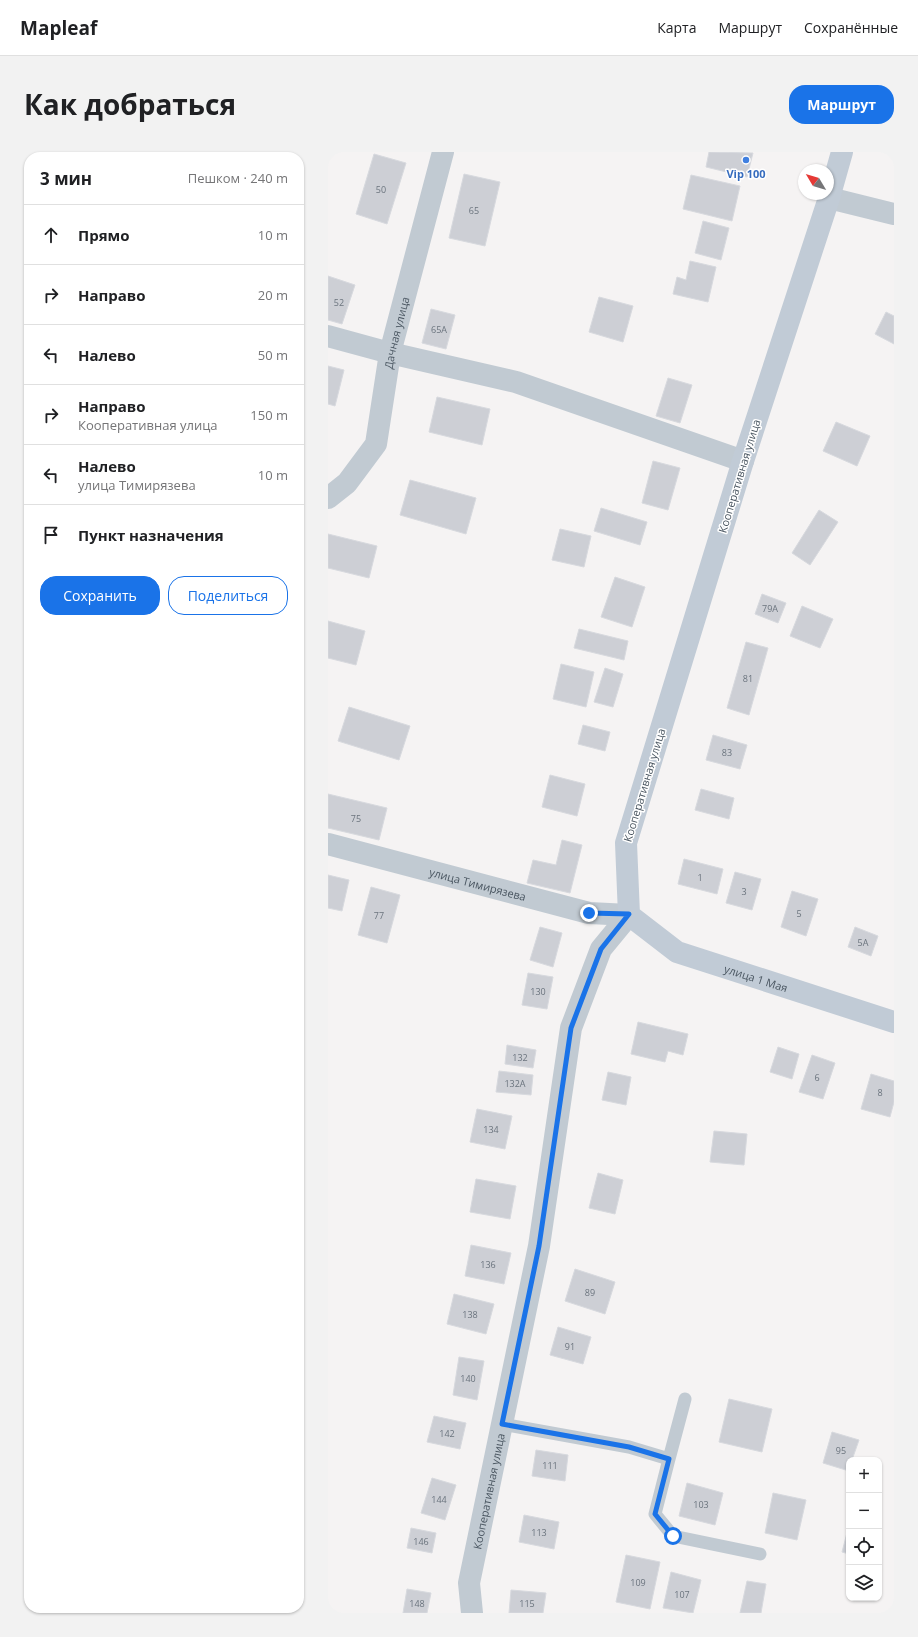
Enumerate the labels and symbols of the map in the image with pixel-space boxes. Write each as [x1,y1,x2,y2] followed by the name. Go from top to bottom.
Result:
[741,155,751,165] marker: Vip 100
[798,164,834,200] north arrow
[726,166,766,181] place label: Vip 100
[376,183,386,196] house number: 50
[469,204,479,217] house number: 65
[380,295,412,370] street label: Дачная улица
[334,296,344,309] house number: 52
[431,323,447,336] house number: 65А
[715,417,763,535] street label: Кооперативная улица
[762,602,778,615] house number: 79А
[743,672,753,685] house number: 81
[620,726,668,844] street label: Кооперативная улица
[722,746,732,759] house number: 83
[351,812,361,825] house number: 75
[428,864,528,904] street label: улица Тимирязева
[697,871,703,884] house number: 1
[741,885,747,898] house number: 3
[580,904,598,922] route end
[796,907,802,920] house number: 5
[374,909,384,922] house number: 77
[858,936,869,949] house number: 5А
[723,960,790,995] street label: улица 1 Мая
[530,985,546,998] house number: 130
[512,1051,528,1064] house number: 132
[814,1071,820,1084] house number: 6
[504,1077,526,1090] house number: 132А
[877,1086,883,1099] house number: 8
[483,1123,499,1136] house number: 134
[480,1258,496,1271] house number: 136
[585,1286,595,1299] house number: 89
[462,1308,478,1321] house number: 138
[565,1340,575,1353] house number: 91
[460,1372,476,1385] house number: 140
[439,1427,455,1440] house number: 142
[469,1432,507,1551] street label: Кооперативная улица
[836,1444,846,1457] house number: 95
[542,1459,558,1472] house number: 111
[431,1493,447,1506] house number: 144
[693,1498,709,1511] house number: 103
[531,1526,547,1539] house number: 113
[664,1527,682,1545] route start
[413,1535,429,1548] house number: 146
[630,1576,646,1589] house number: 109
[674,1588,690,1601] house number: 107
[409,1597,425,1610] house number: 148
[519,1597,535,1610] house number: 115

